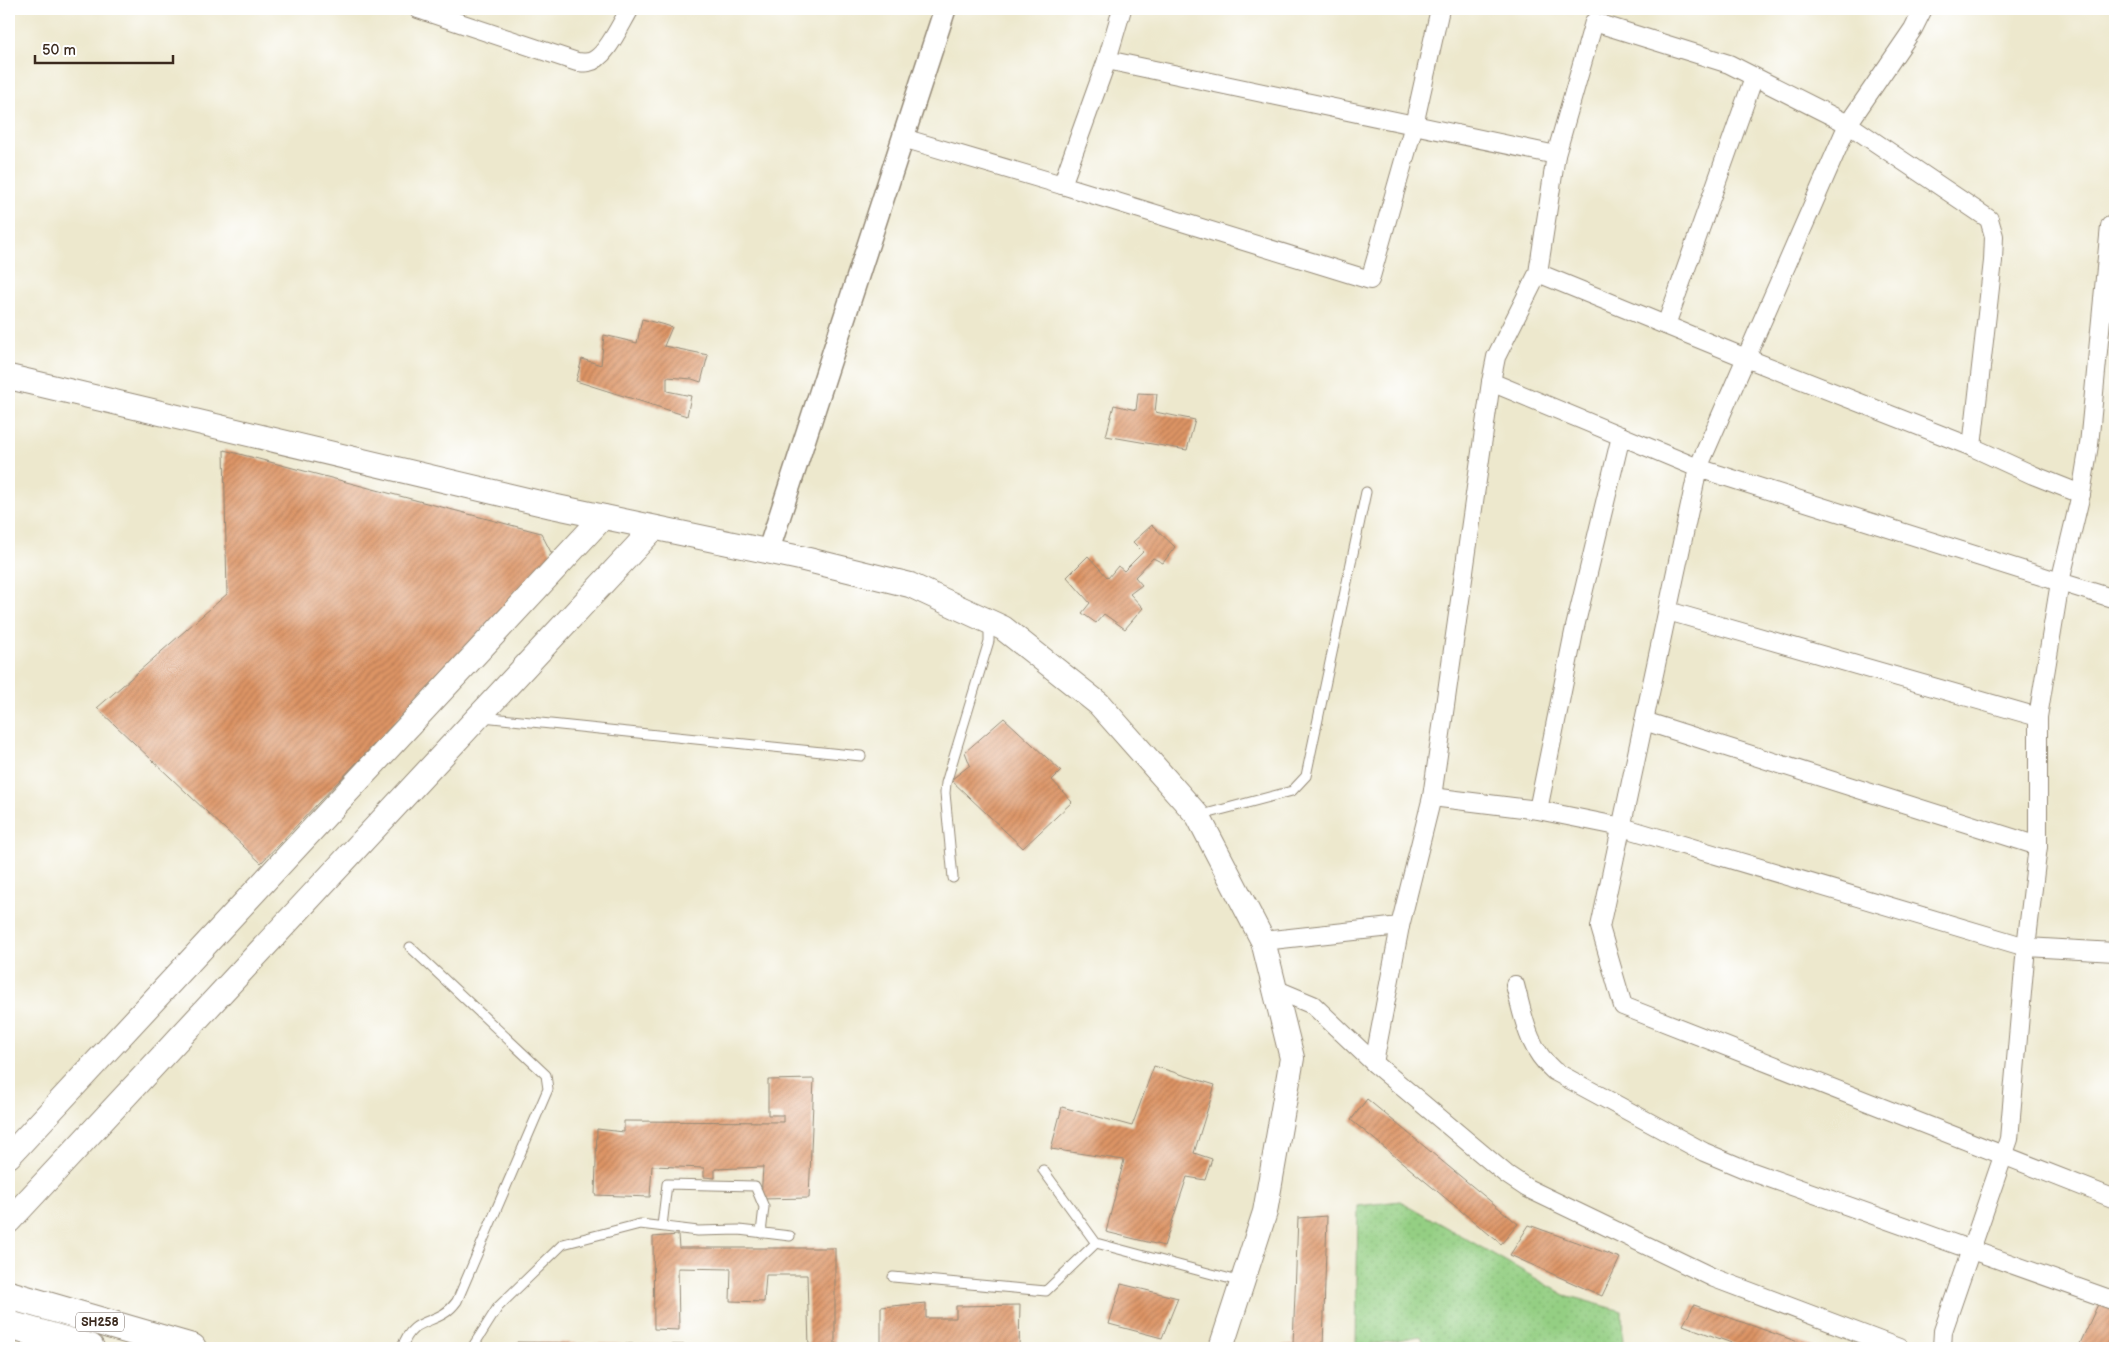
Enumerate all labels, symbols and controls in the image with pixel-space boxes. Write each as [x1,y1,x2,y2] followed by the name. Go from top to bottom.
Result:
[35,32,172,64] scale bar
[42,41,76,60] text: 50 m
[76,1312,124,1331] road number: SH258

